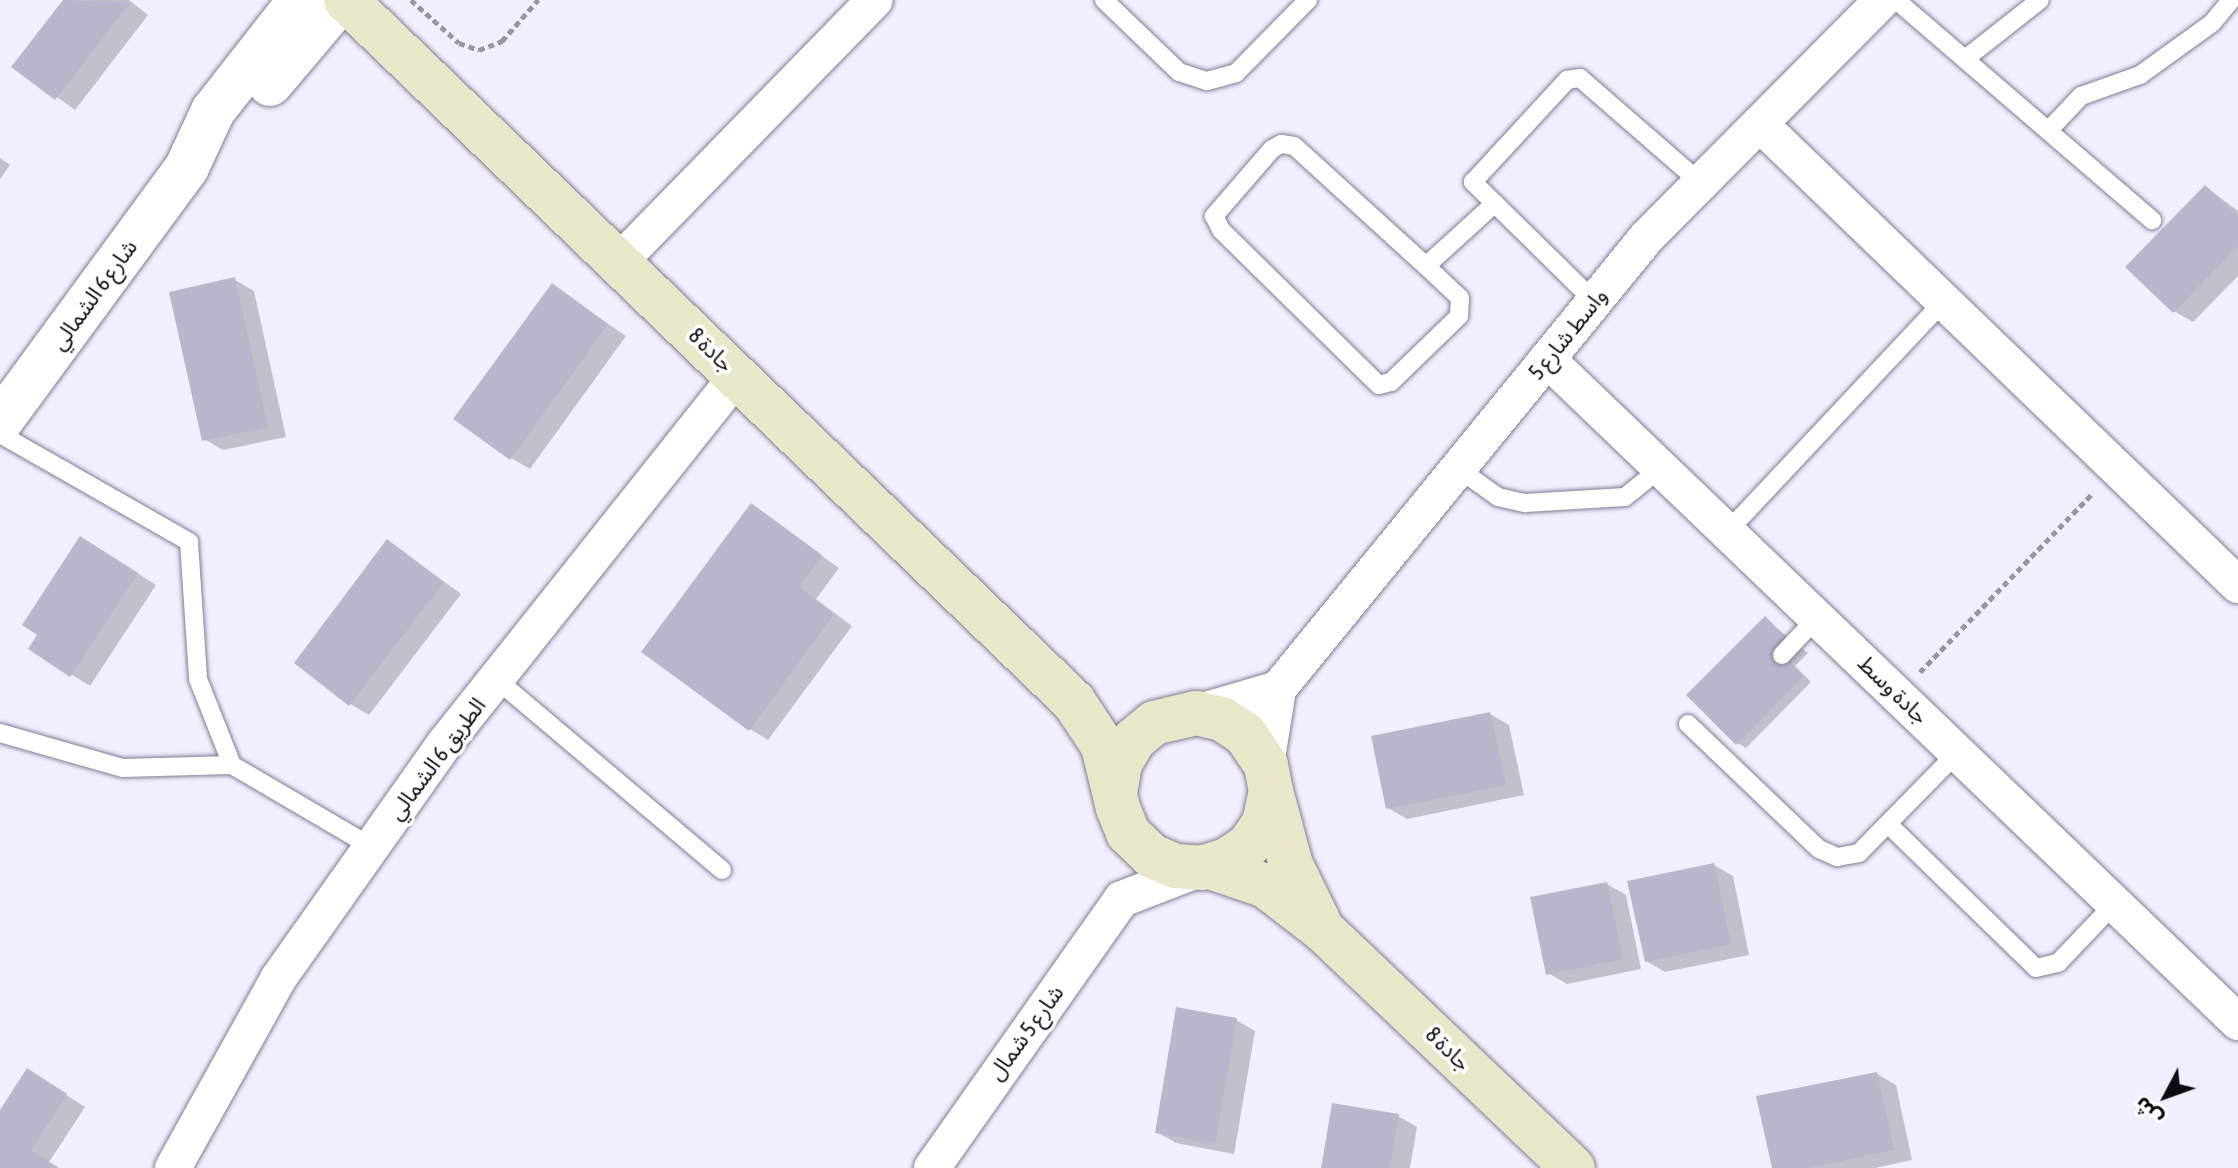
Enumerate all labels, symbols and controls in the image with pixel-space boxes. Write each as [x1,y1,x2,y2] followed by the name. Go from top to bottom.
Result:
[45,235,143,355] street label: شارع 6 الشمالي
[1523,283,1613,385] street label: واسط شارع 5
[683,322,739,378] street label: جادة 8
[1852,650,1934,730] street label: جادة وسط
[383,693,491,825] street label: الطريق 6 الشمالي
[983,980,1069,1086] street label: شارع 5 شمال
[1420,1021,1476,1077] street label: جادة 8
[2126,1056,2206,1136] north arrow
[2128,1092,2168,1132] text: ش

